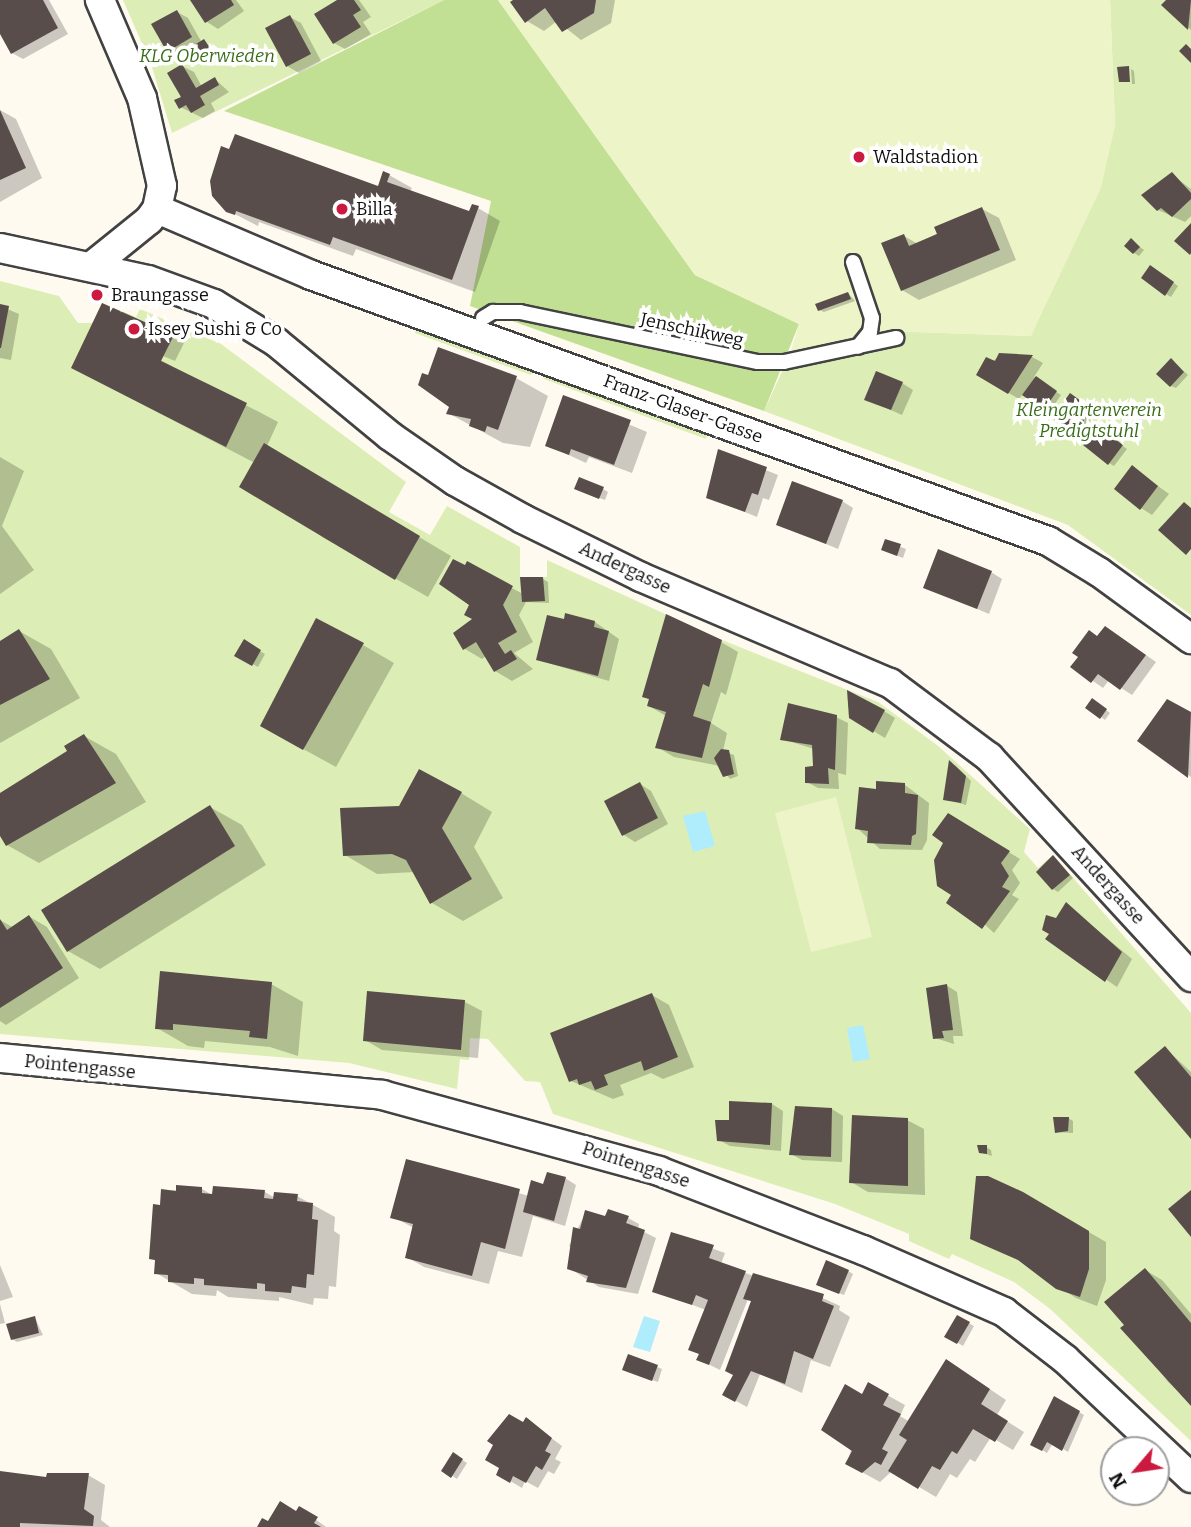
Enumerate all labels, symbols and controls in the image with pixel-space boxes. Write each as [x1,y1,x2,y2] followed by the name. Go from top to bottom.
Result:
[139,45,275,67] park label: KLG Oberwieden
[873,146,978,168] place label: Waldstadion
[851,149,867,165] marker: Waldstadion
[356,198,393,220] place label: Billa
[334,201,350,217] marker: Billa
[111,284,209,306] place label: Braungasse
[89,287,105,303] marker: Braungasse
[638,309,746,351] street label: Jenschikweg
[148,318,282,340] place label: Issey Sushi & Co
[126,321,142,337] marker: Issey Sushi & Co
[600,370,766,448] street label: Franz-Glaser-Gasse
[1016,400,1162,442] park label: Kleingartenverein Predigtstuhl
[576,537,674,599] street label: Andergasse
[1067,841,1149,929] street label: Andergasse
[23,1050,137,1084] street label: Pointengasse
[579,1137,693,1193] street label: Pointengasse
[1100,1436,1170,1506] north arrow
[1104,1468,1132,1492] text: N

